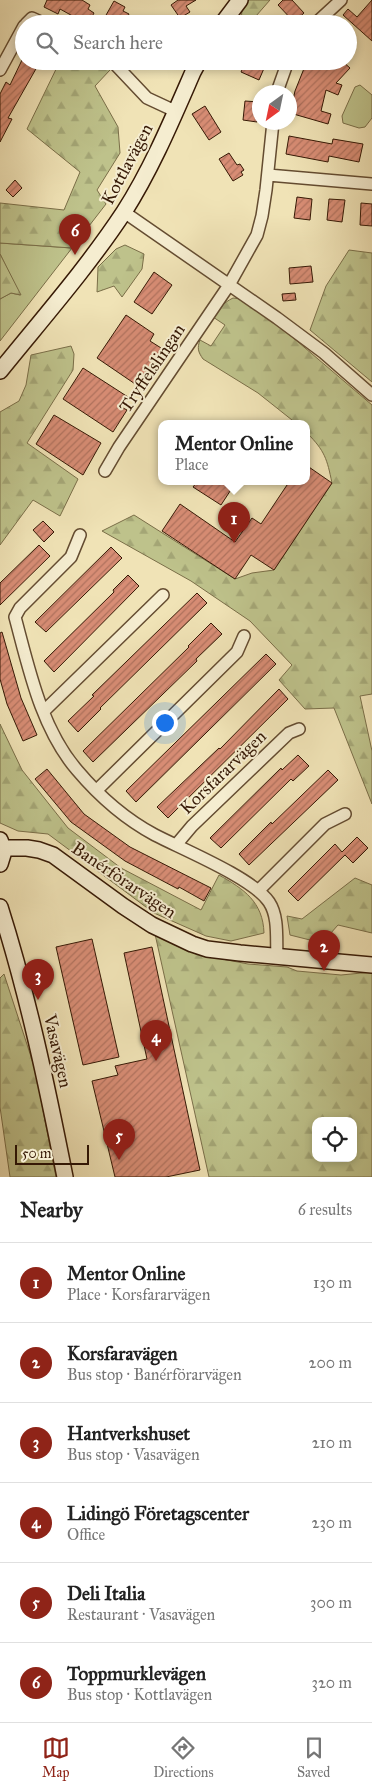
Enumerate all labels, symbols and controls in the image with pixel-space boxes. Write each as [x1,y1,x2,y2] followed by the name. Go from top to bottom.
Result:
[15,15,357,70] search box
[33,29,61,57] icon: search
[73,31,163,54] text: Search here
[252,85,297,130] north arrow
[96,119,159,209] street label: Kottlavägen
[59,214,91,255] pin: 6
[114,319,191,417] street label: Tryffelslingan
[158,420,310,485] popup
[175,432,293,455] text: Mentor Online
[175,455,208,474] text: Place
[218,502,250,543] pin: 1
[152,710,178,736] your location
[175,725,272,819] street label: Korsfararvägen
[67,837,181,924] street label: Banérförarvägen
[308,930,340,971] pin: 2
[22,959,54,1000] pin: 3
[38,1011,77,1090] street label: Vasavägen
[140,1020,172,1061] pin: 4
[312,1117,357,1162] map controls
[312,1117,357,1162] button: locate
[103,1119,135,1160] pin: 5
[15,1142,89,1165] scale bar
[22,1145,51,1162] text: 50 m
[20,1197,83,1223] text: Nearby
[298,1200,352,1219] text: 6 results
[67,1262,185,1285] text: Mentor Online
[33,1273,39,1292] text: 1
[313,1273,352,1292] text: 130 m
[67,1285,210,1304] text: Place · Korsfararvägen
[67,1342,177,1365] text: Korsfaravägen
[32,1353,40,1372] text: 2
[309,1353,352,1372] text: 200 m
[67,1365,242,1384] text: Bus stop · Banérförarvägen
[67,1422,190,1445] text: Hantverkshuset
[33,1433,39,1452] text: 3
[312,1433,352,1452] text: 210 m
[67,1445,200,1464] text: Bus stop · Vasavägen
[67,1502,249,1525] text: Lidingö Företagscenter
[32,1513,40,1532] text: 4
[312,1513,352,1532] text: 230 m
[67,1525,105,1544] text: Office
[67,1582,145,1605] text: Deli Italia
[32,1593,40,1612] text: 5
[310,1593,352,1612] text: 300 m
[67,1605,215,1624] text: Restaurant · Vasavägen
[67,1662,206,1685] text: Toppmurklevägen
[32,1673,40,1692] text: 6
[312,1673,352,1692] text: 320 m
[67,1685,212,1704] text: Bus stop · Kottlavägen
[42,1734,70,1781] tab: Map
[153,1734,214,1781] tab: Directions
[297,1734,330,1781] tab: Saved

